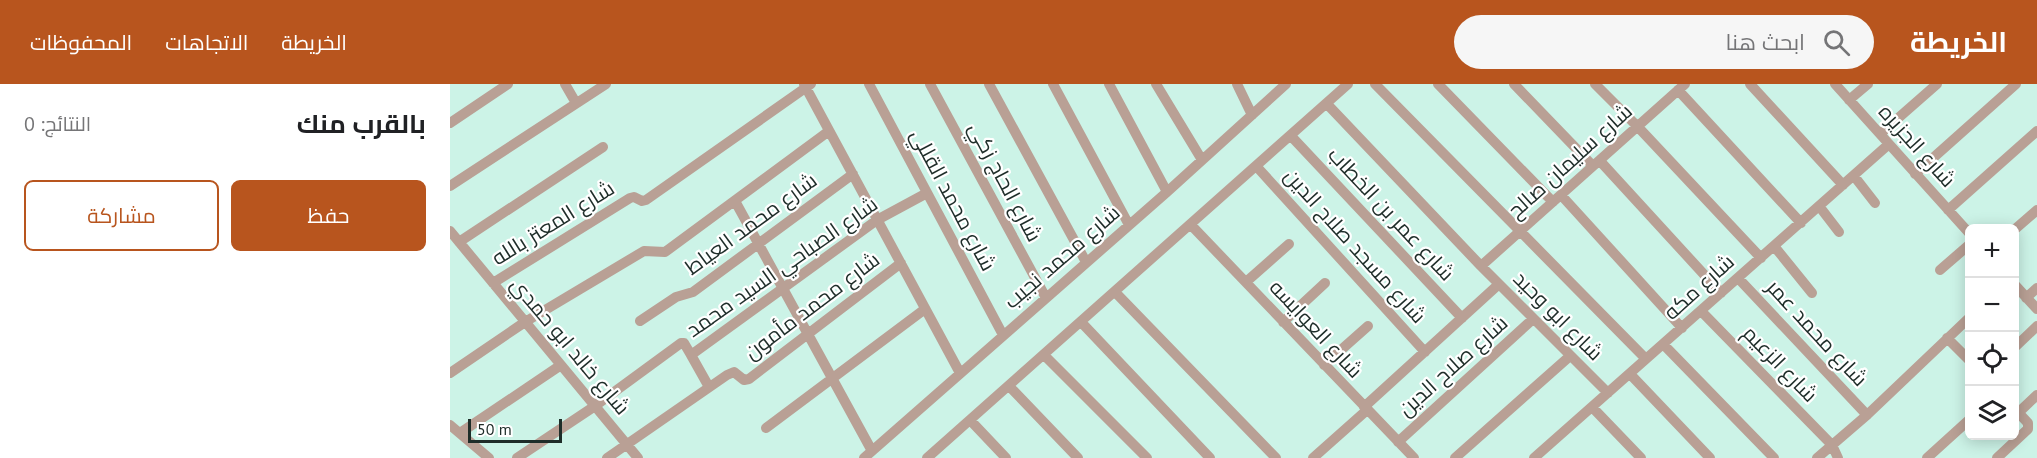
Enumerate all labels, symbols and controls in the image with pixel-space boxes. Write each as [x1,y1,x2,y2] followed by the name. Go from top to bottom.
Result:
[1454,15,1874,69] search box
[1910,23,2007,60] text: الخريطة
[1820,26,1853,59] icon: search
[1726,28,1805,56] text: ابحث هنا
[30,29,132,56] text: المحفوظات
[165,29,248,56] text: الاتجاهات
[281,29,347,56] text: الخريطة
[1502,98,1638,224] street label: شارع سليمان صالح
[1872,99,1962,193] street label: شارع الجزيره
[297,107,426,140] text: بالقرب منك
[24,111,91,137] text: النتائج: 0
[960,117,1048,248] street label: شارع الحاج زكي
[902,124,1002,277] street label: شارع محمد القللي
[1322,141,1460,287] street label: شارع عمر بن الخطاب
[1278,163,1432,329] street label: شارع مسجد صلاح الدين
[679,167,823,281] street label: شارع محمد العياط
[486,174,620,272] street label: شارع المعتز بالله
[24,180,219,251] button: مشاركة
[231,180,426,251] button: حفظ
[681,190,885,345] street label: شارع الصباحي السيد محمد
[998,199,1126,315] street label: شارع محمد نجيب
[1965,224,2019,440] map controls
[1965,224,2019,278] button: +
[739,246,885,366] street label: شارع محمد مأمون
[1658,248,1740,326] street label: شارع مكه
[1507,265,1609,367] street label: شارع ابو وحيد
[503,271,636,422] street label: شارع خالد ابو حمدي
[1760,273,1874,392] street label: شارع محمد عمر
[1263,274,1369,384] street label: شارع العوايسه
[1965,278,2019,332] button: −
[1392,309,1514,423] street label: شارع صلاح الدين
[1736,320,1824,408] street label: شارع الزعيم
[1965,332,2019,386] button: locate
[1965,386,2019,440] button: layers
[468,416,562,444] scale bar
[477,419,512,439] text: 50 m

